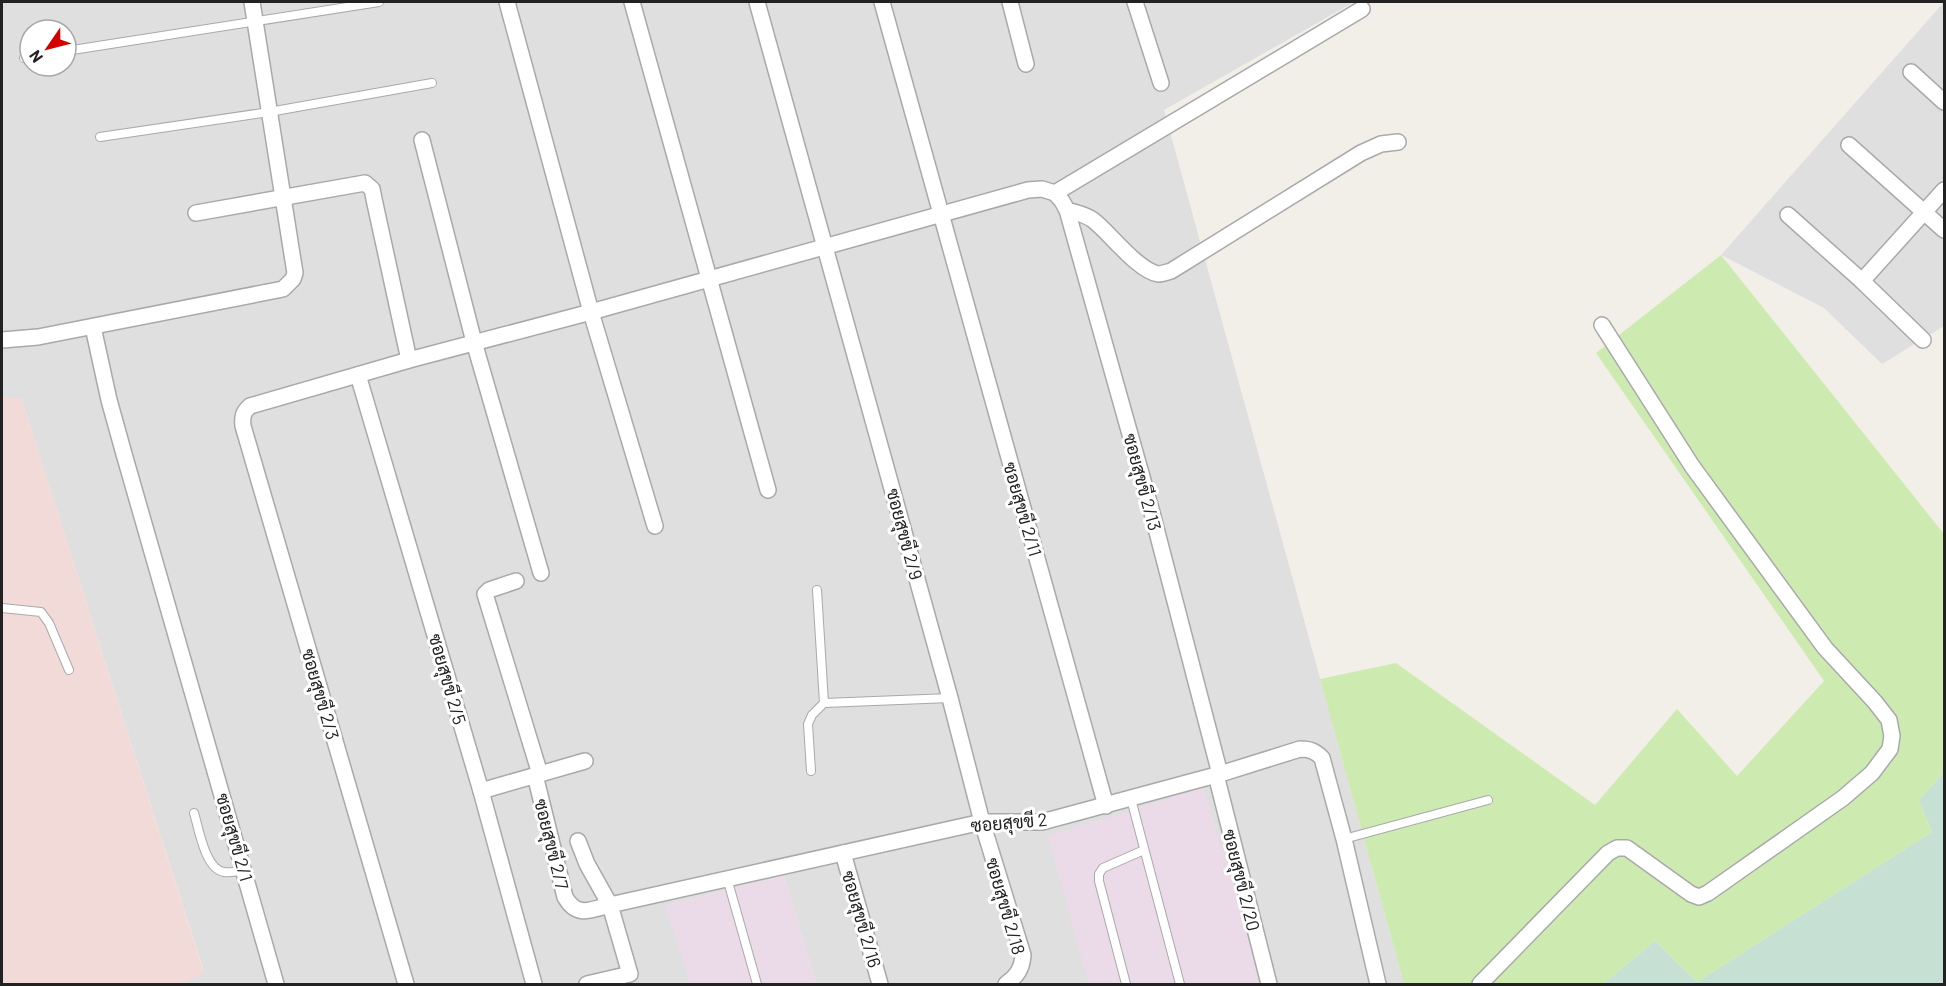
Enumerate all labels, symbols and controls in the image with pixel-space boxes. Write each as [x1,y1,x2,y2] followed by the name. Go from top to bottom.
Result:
[18,18,78,78] north arrow
[24,47,46,67] text: N
[1118,431,1168,534] street label: ซอยสุขขี 2/13
[997,459,1048,559] street label: ซอยสุขขี 2/11
[880,486,929,583] street label: ซอยสุขขี 2/9
[423,631,472,728] street label: ซอยสุขขี 2/5
[296,646,345,743] street label: ซอยสุขขี 2/3
[210,790,259,884] street label: ซอยสุขขี 2/1
[528,796,575,893] street label: ซอยสุขขี 2/7
[970,807,1049,838] street label: ซอยสุขขี 2
[1217,827,1266,934] street label: ซอยสุขขี 2/20
[980,855,1031,958] street label: ซอยสุขขี 2/18
[836,868,887,971] street label: ซอยสุขขี 2/16

